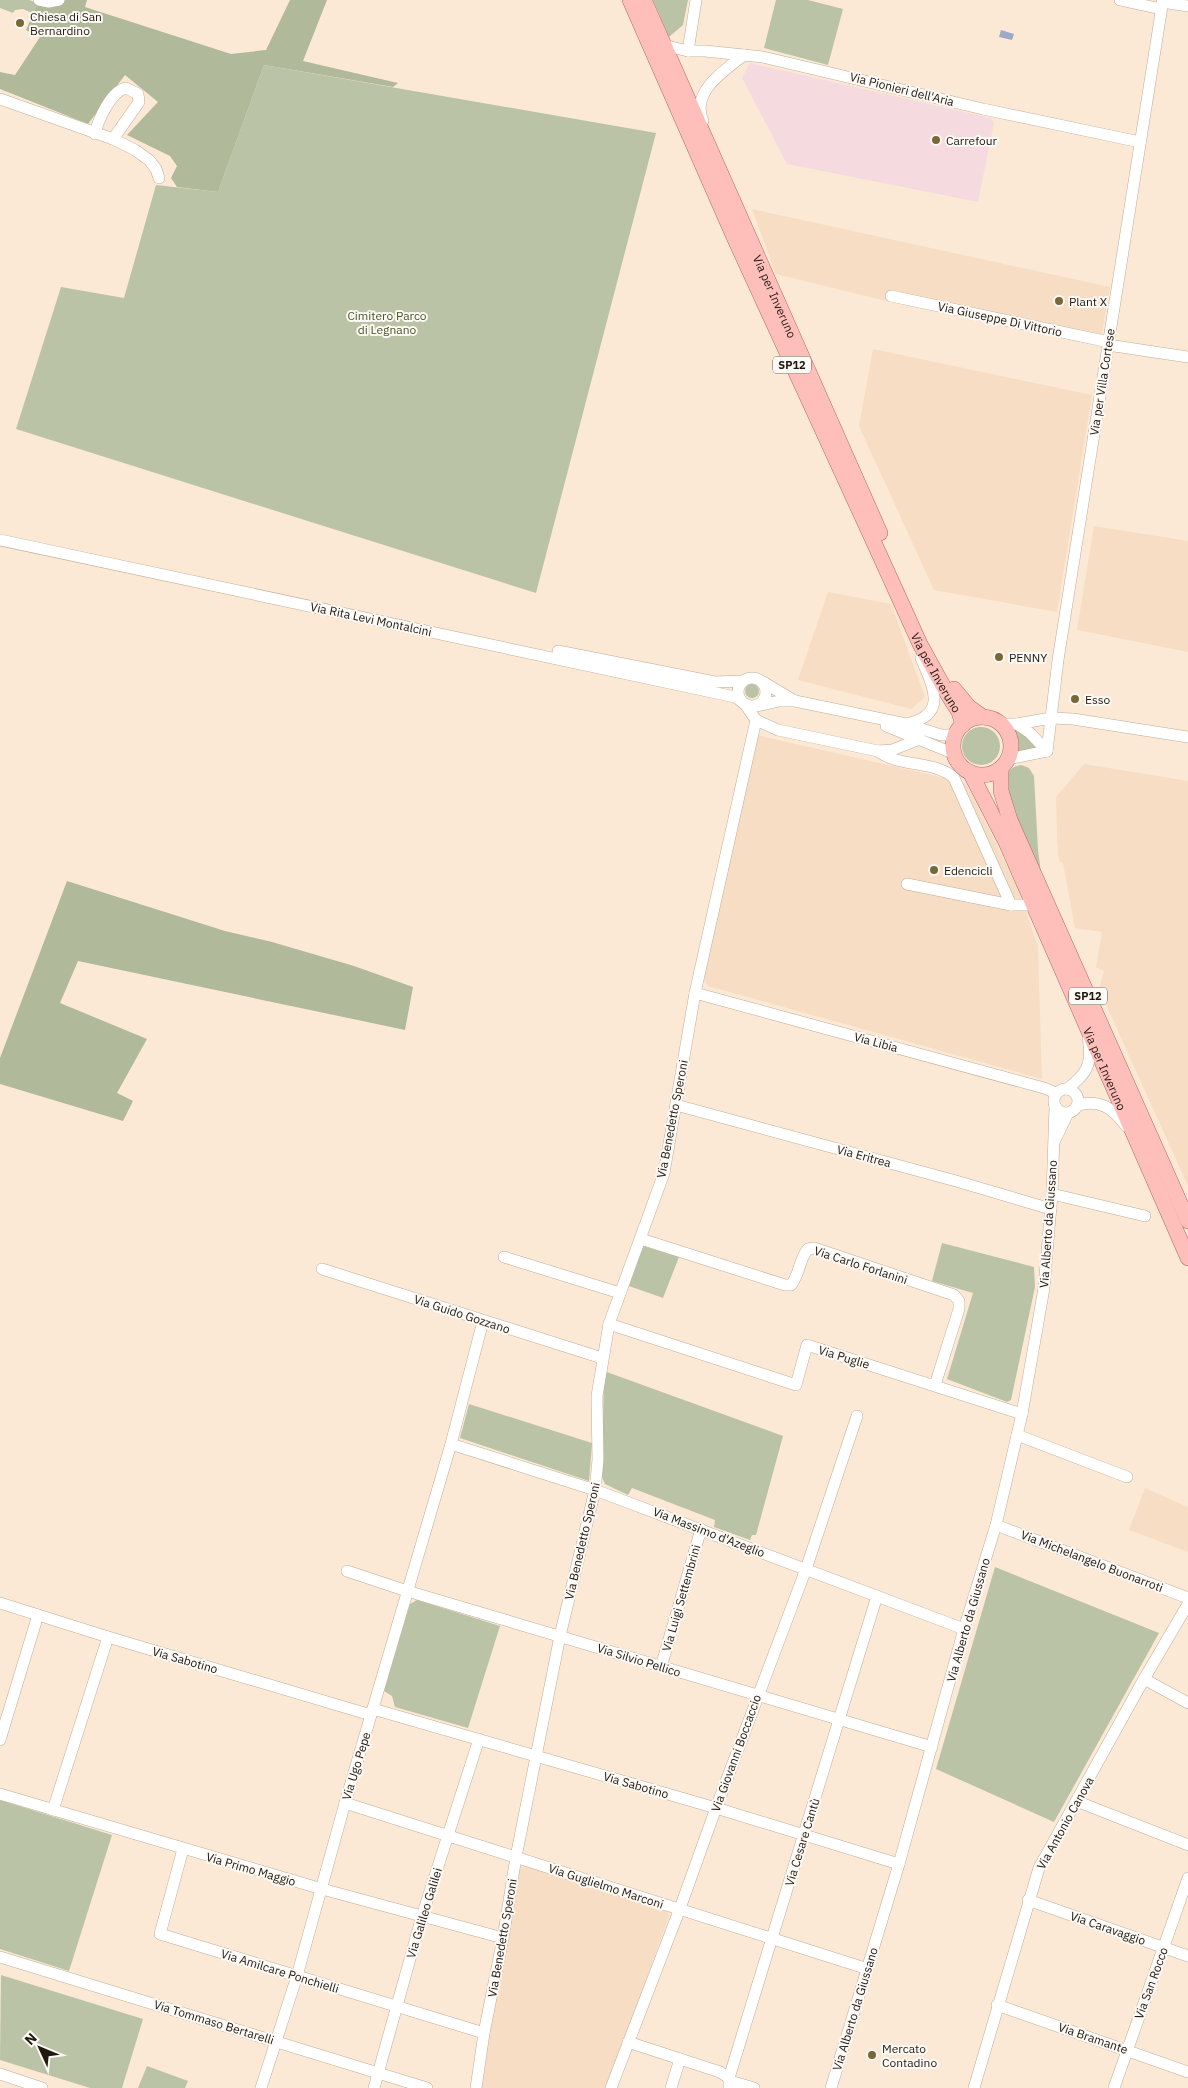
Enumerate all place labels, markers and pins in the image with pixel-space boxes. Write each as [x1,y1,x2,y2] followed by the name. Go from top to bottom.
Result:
[30,9,102,38] place label: Chiesa di San Bernardino
[14,17,26,29] marker: Chiesa di San Bernardino
[946,133,998,148] place label: Carrefour
[930,134,942,146] marker: Carrefour
[1069,294,1108,309] place label: Plant X
[1053,295,1065,307] marker: Plant X
[1009,650,1047,665] place label: PENNY
[993,651,1005,663] marker: PENNY
[1085,692,1111,707] place label: Esso
[1069,693,1081,705] marker: Esso
[944,863,993,878] place label: Edencicli
[928,864,940,876] marker: Edencicli
[882,2041,937,2070] place label: Mercato Contadino
[866,2049,878,2061] marker: Mercato Contadino

